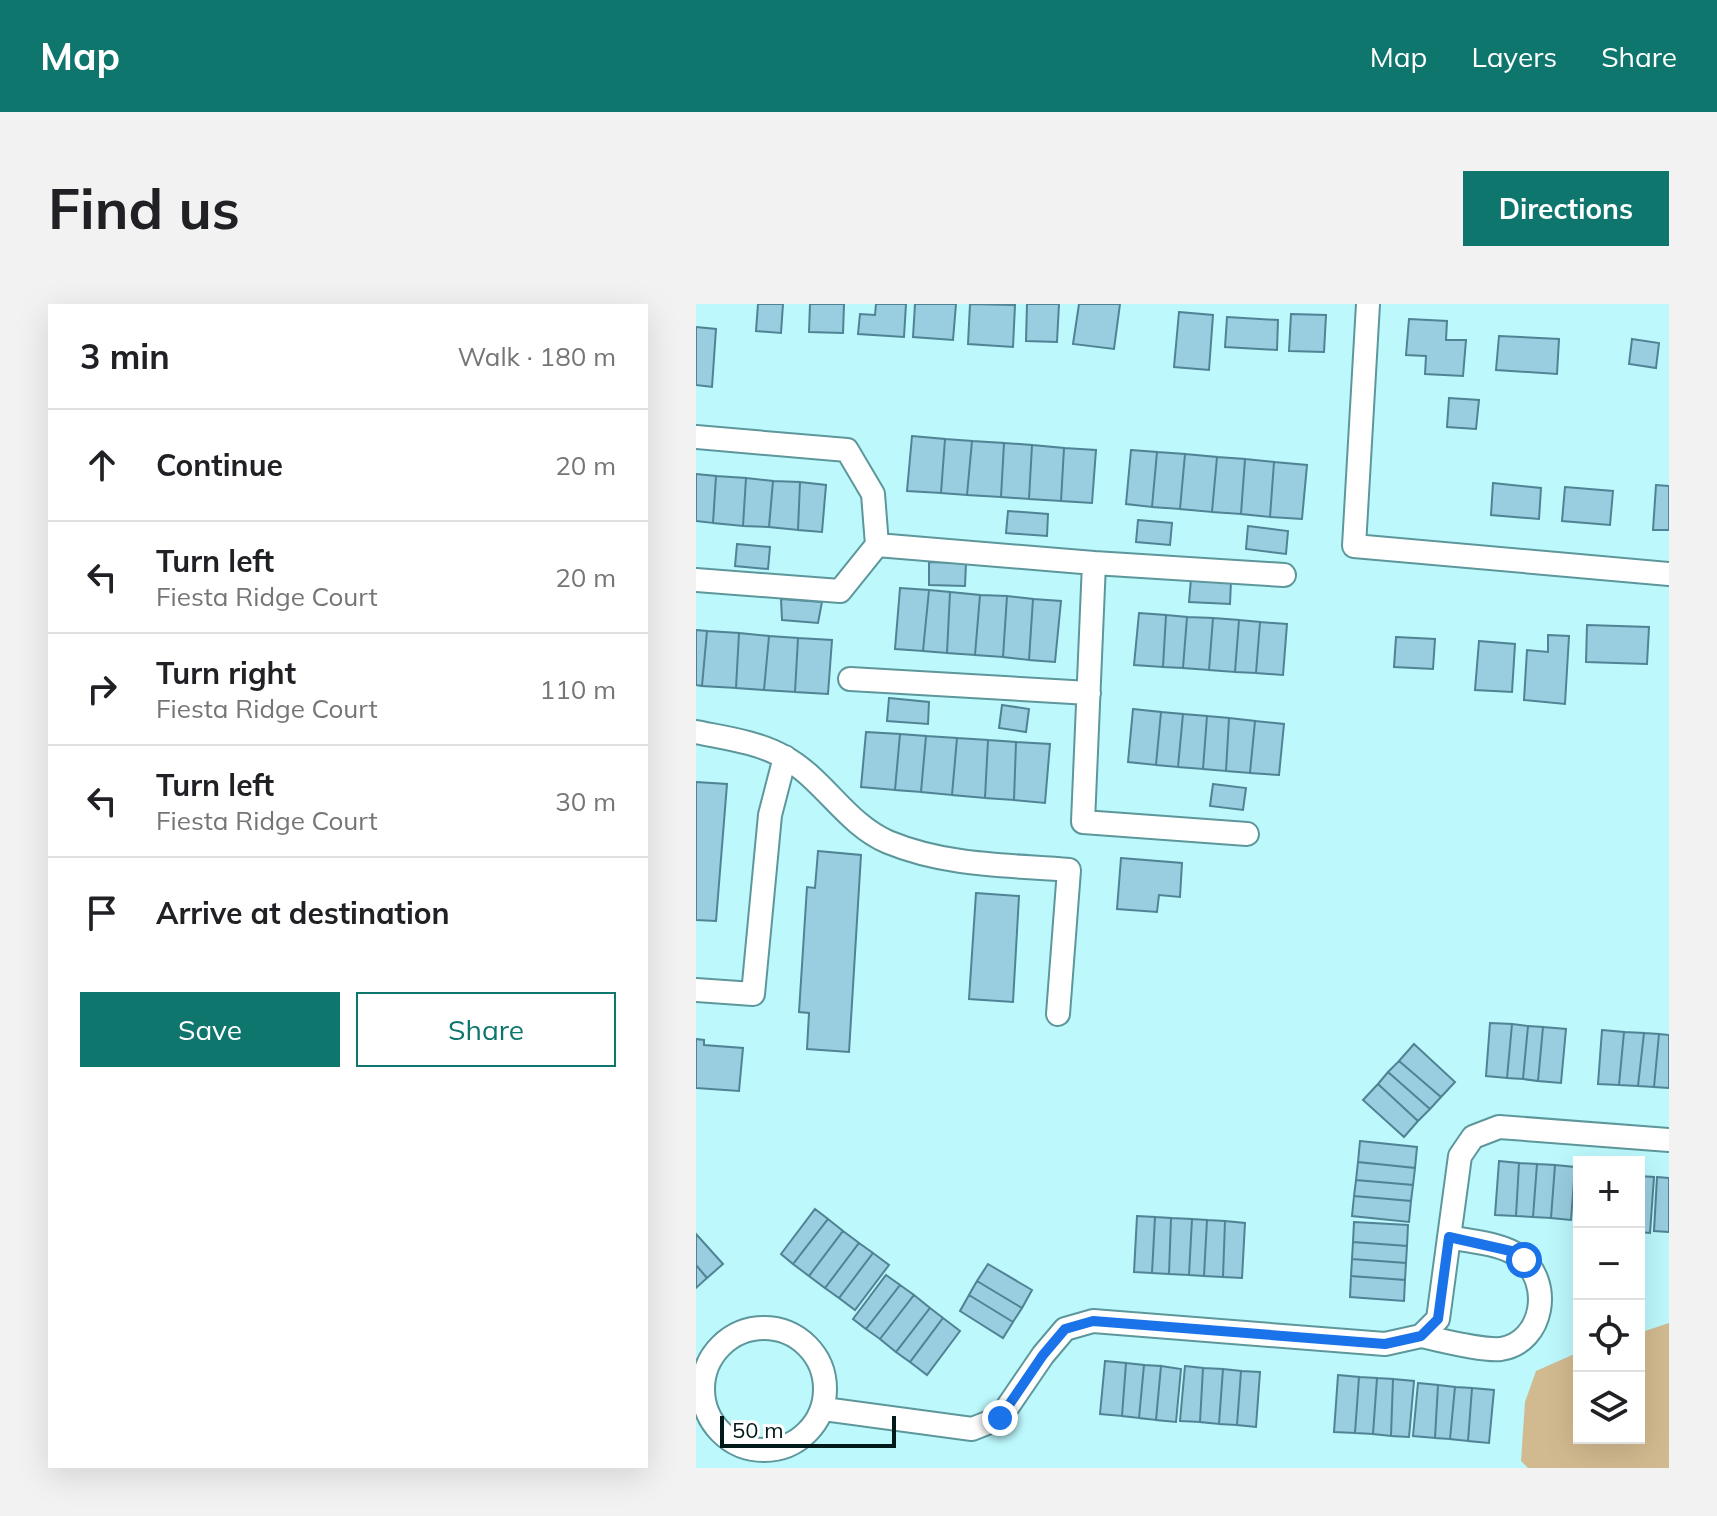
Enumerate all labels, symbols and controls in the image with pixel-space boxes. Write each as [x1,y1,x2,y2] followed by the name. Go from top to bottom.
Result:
[40,32,120,80] text: Map
[1370,39,1427,74] text: Map
[1471,39,1557,74] text: Layers
[1601,39,1677,74] text: Share
[1463,171,1669,246] button: Directions
[48,173,240,243] text: Find us
[80,335,170,378] text: 3 min
[457,340,616,373] text: Walk · 180 m
[80,443,124,487] icon: ahead
[156,446,283,484] text: Continue
[555,449,616,482] text: 20 m
[156,542,274,580] text: Turn left
[80,555,124,599] icon: left
[555,561,616,594] text: 20 m
[156,580,378,613] text: Fiesta Ridge Court
[156,654,296,692] text: Turn right
[80,667,124,711] icon: right
[540,673,616,706] text: 110 m
[156,692,378,725] text: Fiesta Ridge Court
[156,766,274,804] text: Turn left
[80,779,124,823] icon: left
[555,785,616,818] text: 30 m
[156,804,378,837] text: Fiesta Ridge Court
[80,891,124,935] icon: arrive
[156,894,450,932] text: Arrive at destination
[80,992,340,1067] button: Save
[356,992,616,1067] button: Share
[1573,1156,1645,1444] map controls
[1573,1156,1645,1228] button: +
[1573,1228,1645,1300] button: −
[1506,1242,1542,1278] route start
[1573,1300,1645,1372] button: locate
[1573,1372,1645,1444] button: layers
[982,1400,1018,1436] route end
[720,1412,896,1448] scale bar
[732,1416,783,1444] text: 50 m

